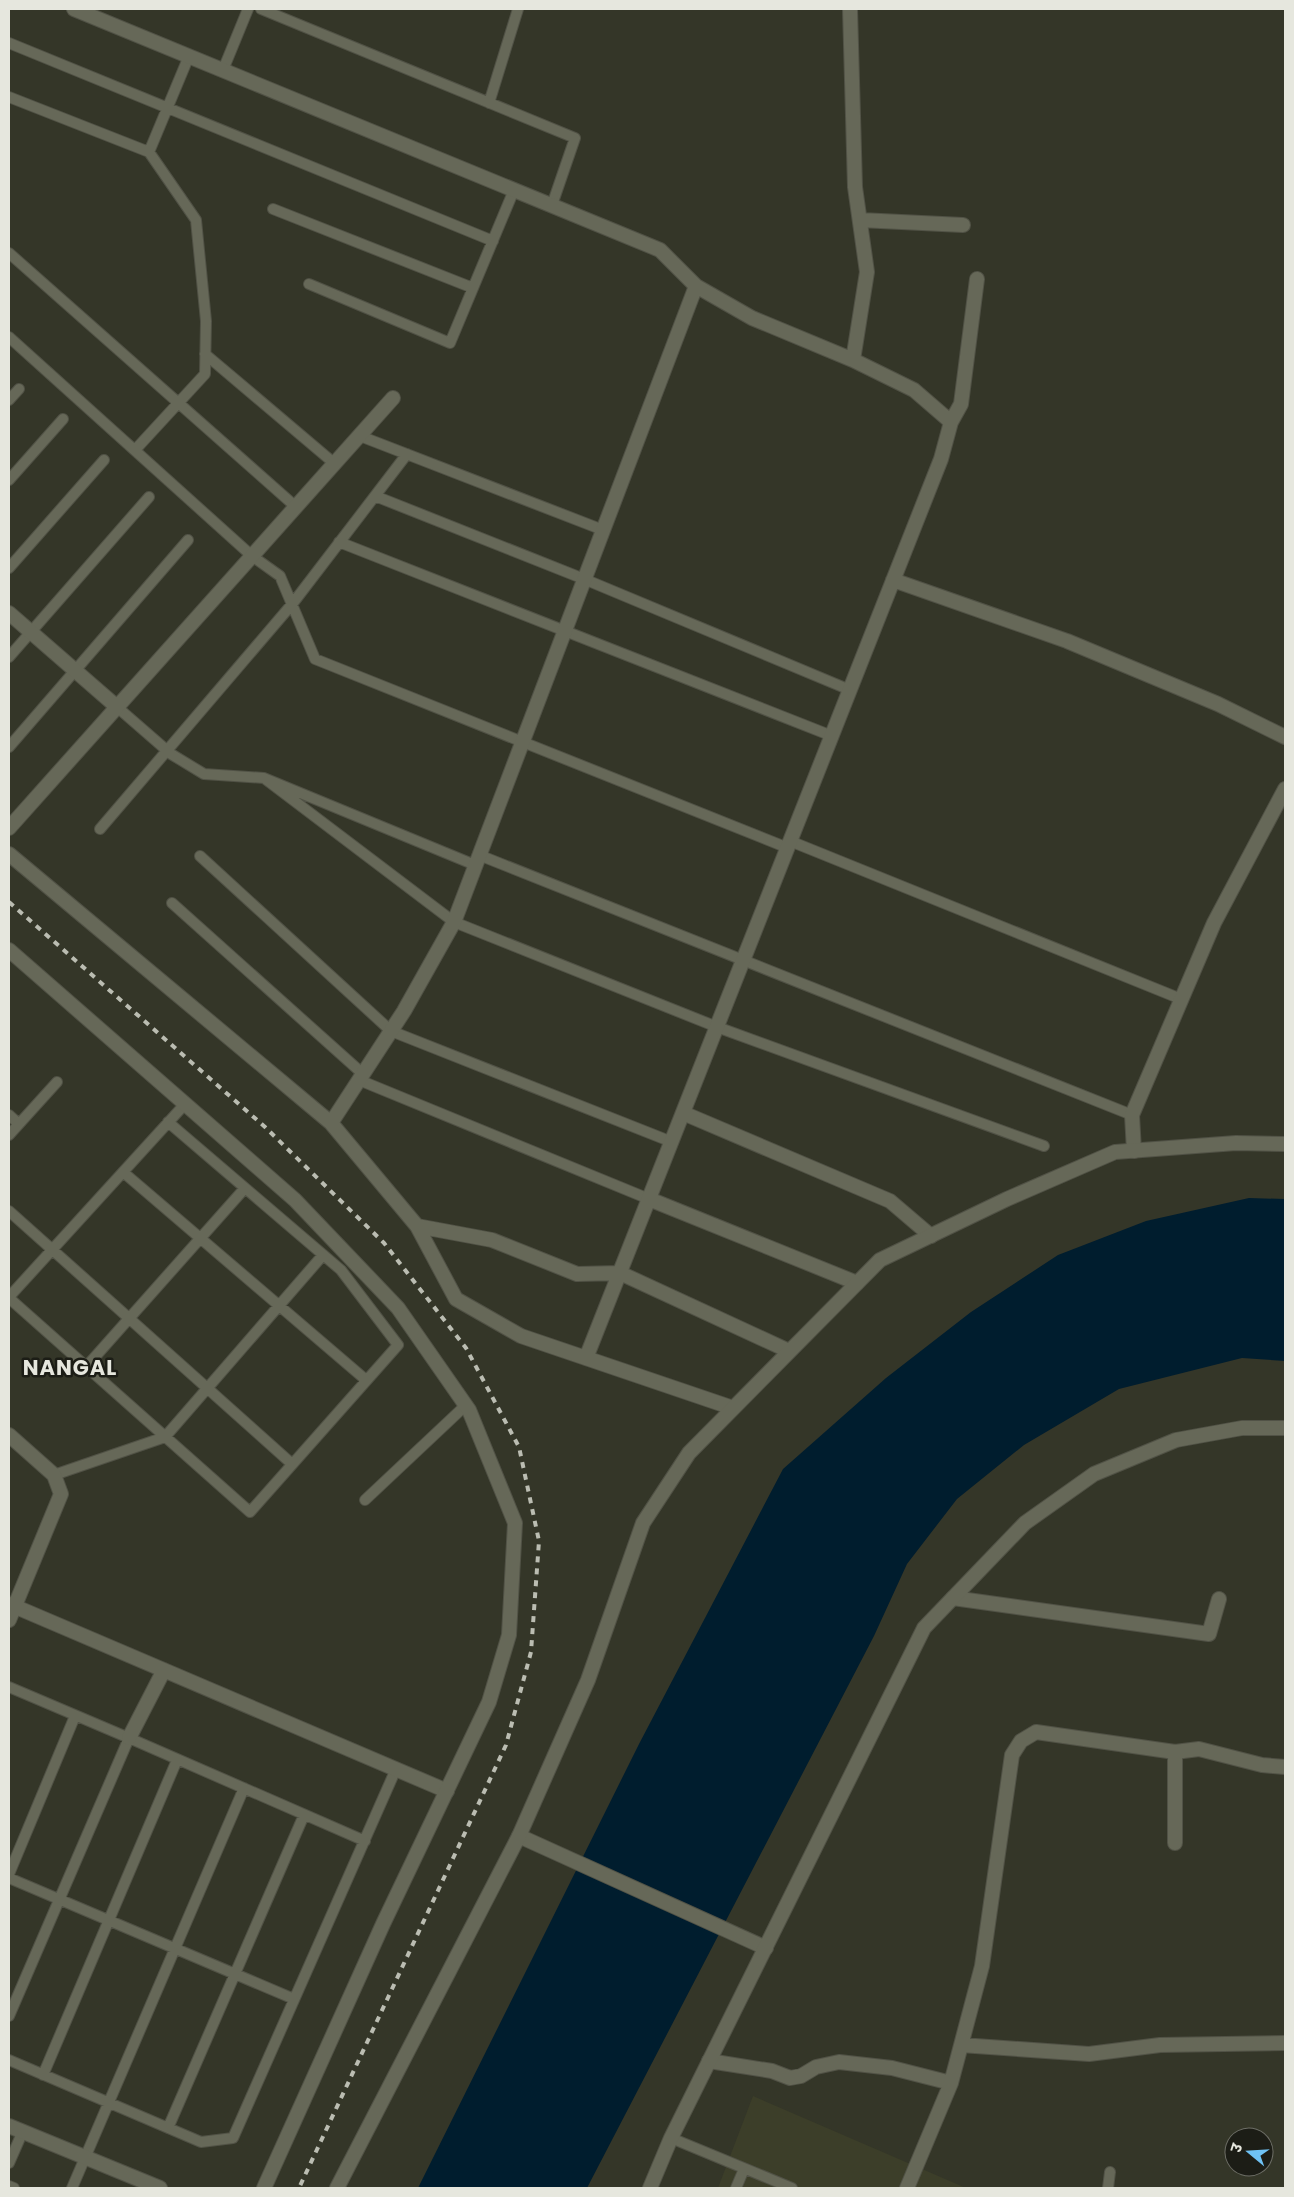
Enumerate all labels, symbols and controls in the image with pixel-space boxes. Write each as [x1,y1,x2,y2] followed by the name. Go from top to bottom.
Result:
[23,1353,117,1382] district label: NANGAL
[1224,2127,1274,2177] north arrow
[1226,2140,1248,2156] text: उ

